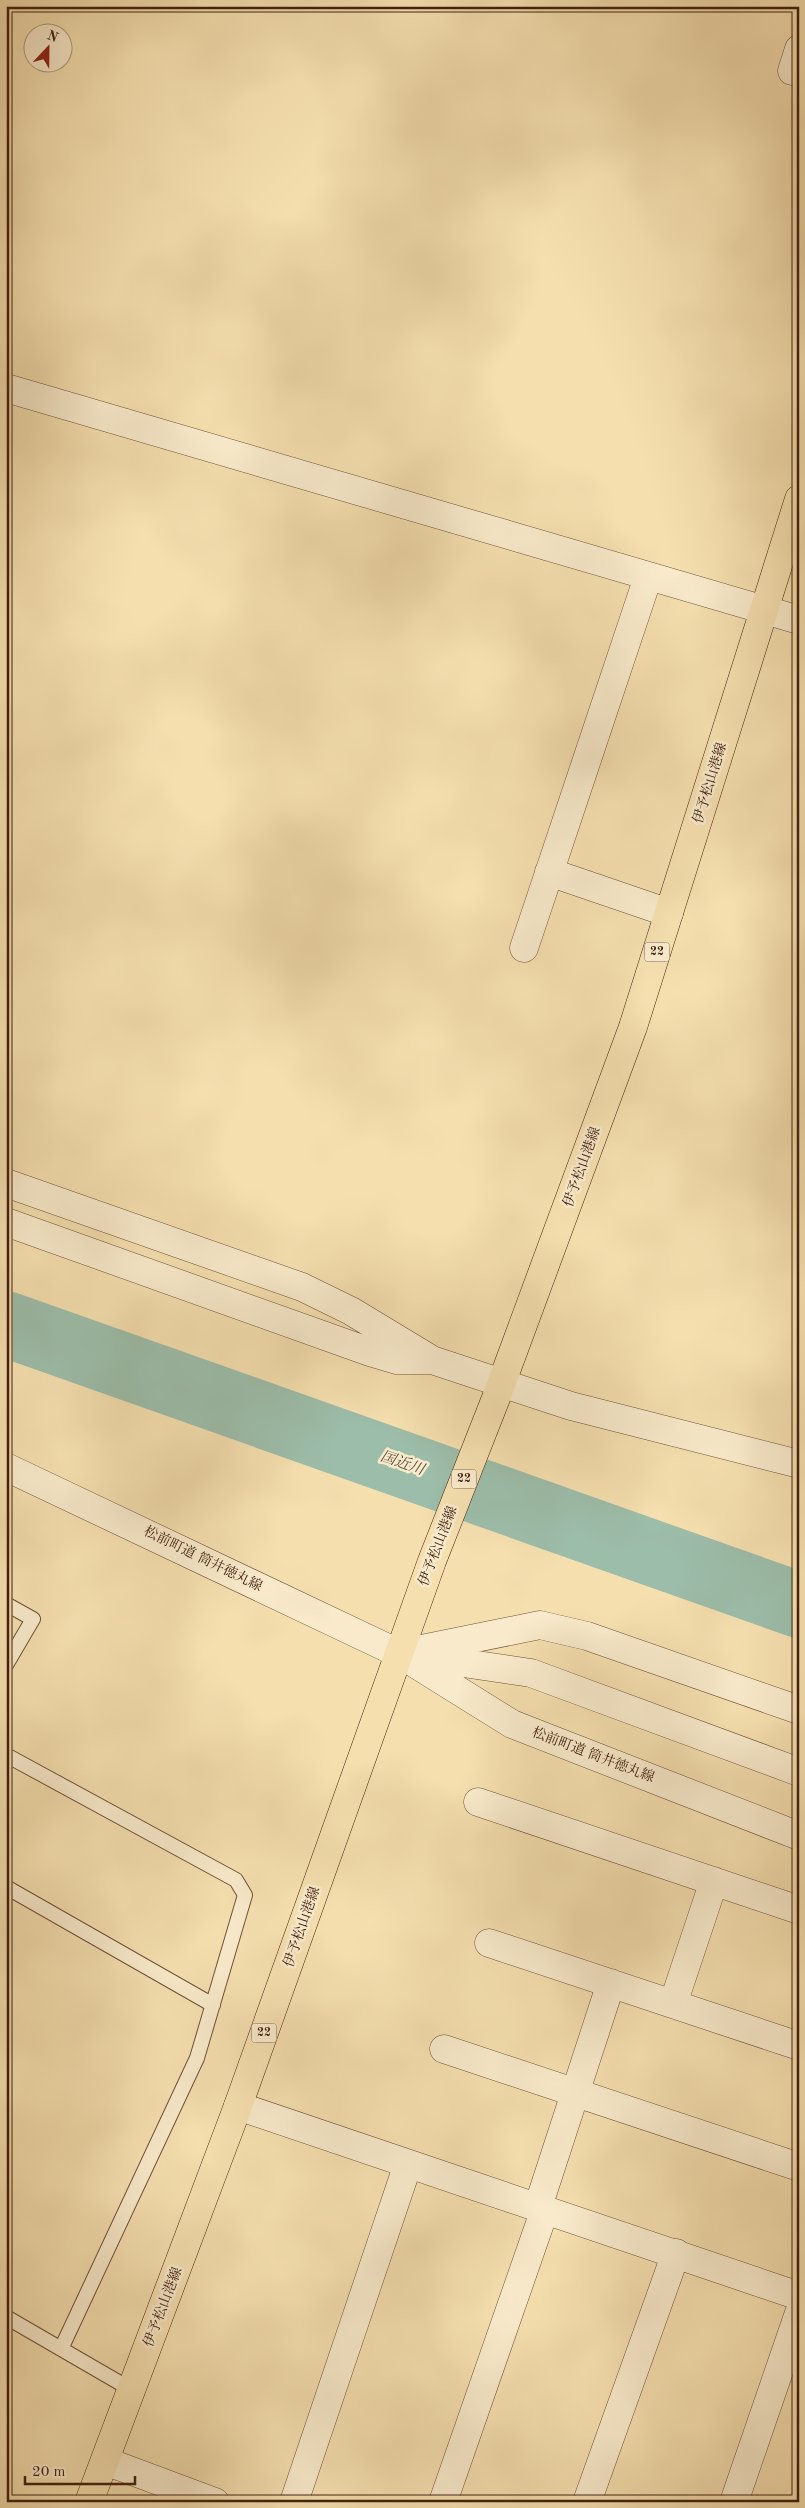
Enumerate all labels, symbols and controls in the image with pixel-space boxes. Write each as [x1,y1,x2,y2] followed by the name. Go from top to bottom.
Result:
[22,22,72,72] north arrow
[45,28,60,45] text: N
[690,740,729,825] street label: 伊予松山港線
[644,942,670,962] road number: 22
[560,1125,603,1209] street label: 伊予松山港線
[378,1448,428,1479] water label: 国近川
[452,1470,476,1488] road number: 22
[415,1504,460,1588] street label: 伊予松山港線
[142,1523,265,1594] street label: 松前町道 筒井徳丸線
[530,1724,657,1785] street label: 松前町道 筒井徳丸線
[281,1885,322,1969] street label: 伊予松山港線
[252,2024,276,2042] road number: 22
[140,2265,185,2349] street label: 伊予松山港線
[25,2453,135,2485] scale bar
[32,2465,66,2480] text: 20 m

